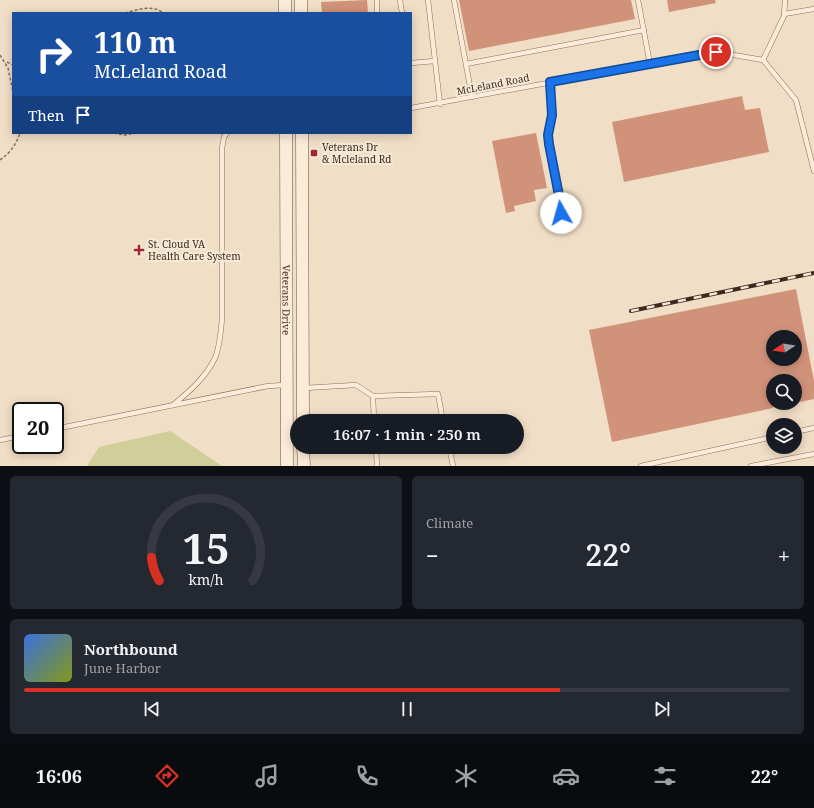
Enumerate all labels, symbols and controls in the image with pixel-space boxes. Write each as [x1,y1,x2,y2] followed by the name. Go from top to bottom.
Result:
[94,23,176,61] text: 110 m
[28,28,80,80] icon: right
[699,35,733,69] pin
[705,41,727,63] icon: arrive
[94,59,227,83] text: McLeland Road
[455,70,531,98] street label: McLeland Road
[72,104,94,126] icon: arrive
[28,105,64,125] text: Then
[322,140,391,166] place label: Veterans Dr & Mcleland Rd
[309,148,319,158] marker: Veterans Dr & Mcleland Rd
[540,192,582,234] position arrow
[148,237,241,263] place label: St. Cloud VA Health Care System
[133,244,145,256] marker: St. Cloud VA Health Care System
[279,265,294,335] street label: Veterans Drive
[766,330,802,366] north arrow
[766,330,802,454] map controls
[766,374,802,410] button: search
[12,402,64,454] speed limit sign: 20
[766,418,802,454] button: layers
[333,424,481,444] text: 16:07 · 1 min · 250 m
[426,514,473,532] text: Climate
[182,519,230,575] text: 15
[585,534,631,575] text: 22°
[426,540,439,570] text: −
[778,540,790,570] text: +
[188,569,224,588] text: km/h
[84,639,178,659] text: Northbound
[84,659,161,677] text: June Harbor
[141,698,163,720] icon: previous
[396,698,418,720] icon: pause
[651,698,673,720] icon: next
[153,762,181,790] icon: directions
[253,762,281,790] icon: music
[353,762,381,790] icon: phone
[452,762,480,790] icon: climate
[552,762,580,790] icon: car
[651,762,679,790] icon: filters
[36,764,82,788] text: 16:06
[751,764,778,788] text: 22°

